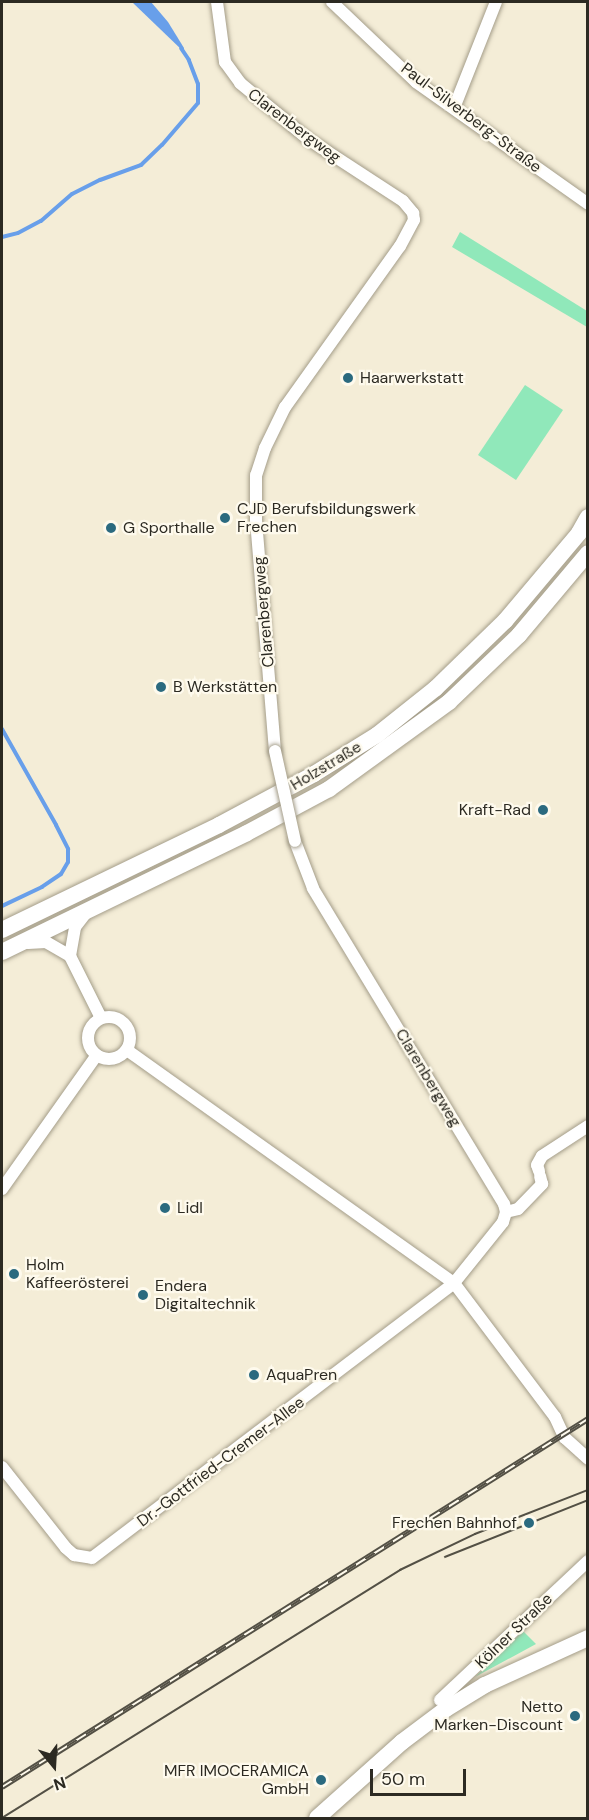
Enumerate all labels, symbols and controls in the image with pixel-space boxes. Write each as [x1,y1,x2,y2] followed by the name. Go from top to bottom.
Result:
[397,59,545,177] street label: Paul-Silverberg-Straße
[244,85,344,167] street label: Clarenbergweg
[360,368,464,388] place label: Haarwerkstatt
[341,371,355,385] marker: Haarwerkstatt
[237,499,416,537] place label: CJD Berufsbildungswerk Frechen
[218,511,232,525] marker: CJD Berufsbildungswerk Frechen
[123,518,214,538] place label: G Sporthalle
[104,521,118,535] marker: G Sporthalle
[250,556,278,668] street label: Clarenbergweg
[173,677,277,697] place label: B Werkstätten
[154,680,168,694] marker: B Werkstätten
[287,737,365,795] street label: Holzstraße
[459,800,531,820] place label: Kraft-Rad
[536,803,550,817] marker: Kraft-Rad
[391,1025,465,1131] street label: Clarenbergweg
[177,1198,203,1218] place label: Lidl
[158,1201,172,1215] marker: Lidl
[26,1255,129,1293] place label: Holm Kaffeerösterei
[7,1267,21,1281] marker: Holm Kaffeerösterei
[155,1276,256,1314] place label: Endera Digitaltechnik
[136,1288,150,1302] marker: Endera Digitaltechnik
[266,1365,337,1385] place label: AquaPren
[247,1368,261,1382] marker: AquaPren
[134,1393,308,1531] street label: Dr.-Gottfried-Cremer-Allee
[392,1513,517,1533] place label: Frechen Bahnhof
[522,1516,536,1530] marker: Frechen Bahnhof
[471,1589,557,1673] street label: Kölner Straße
[434,1697,563,1735] place label: Netto Marken-Discount
[568,1709,582,1723] marker: Netto Marken-Discount
[24,1736,84,1796] north arrow
[373,1757,469,1795] scale bar
[164,1761,309,1799] place label: MFR IMOCERAMICA GmbH
[381,1767,425,1791] text: 50 m
[51,1772,69,1795] text: N
[314,1773,328,1787] marker: MFR IMOCERAMICA GmbH

